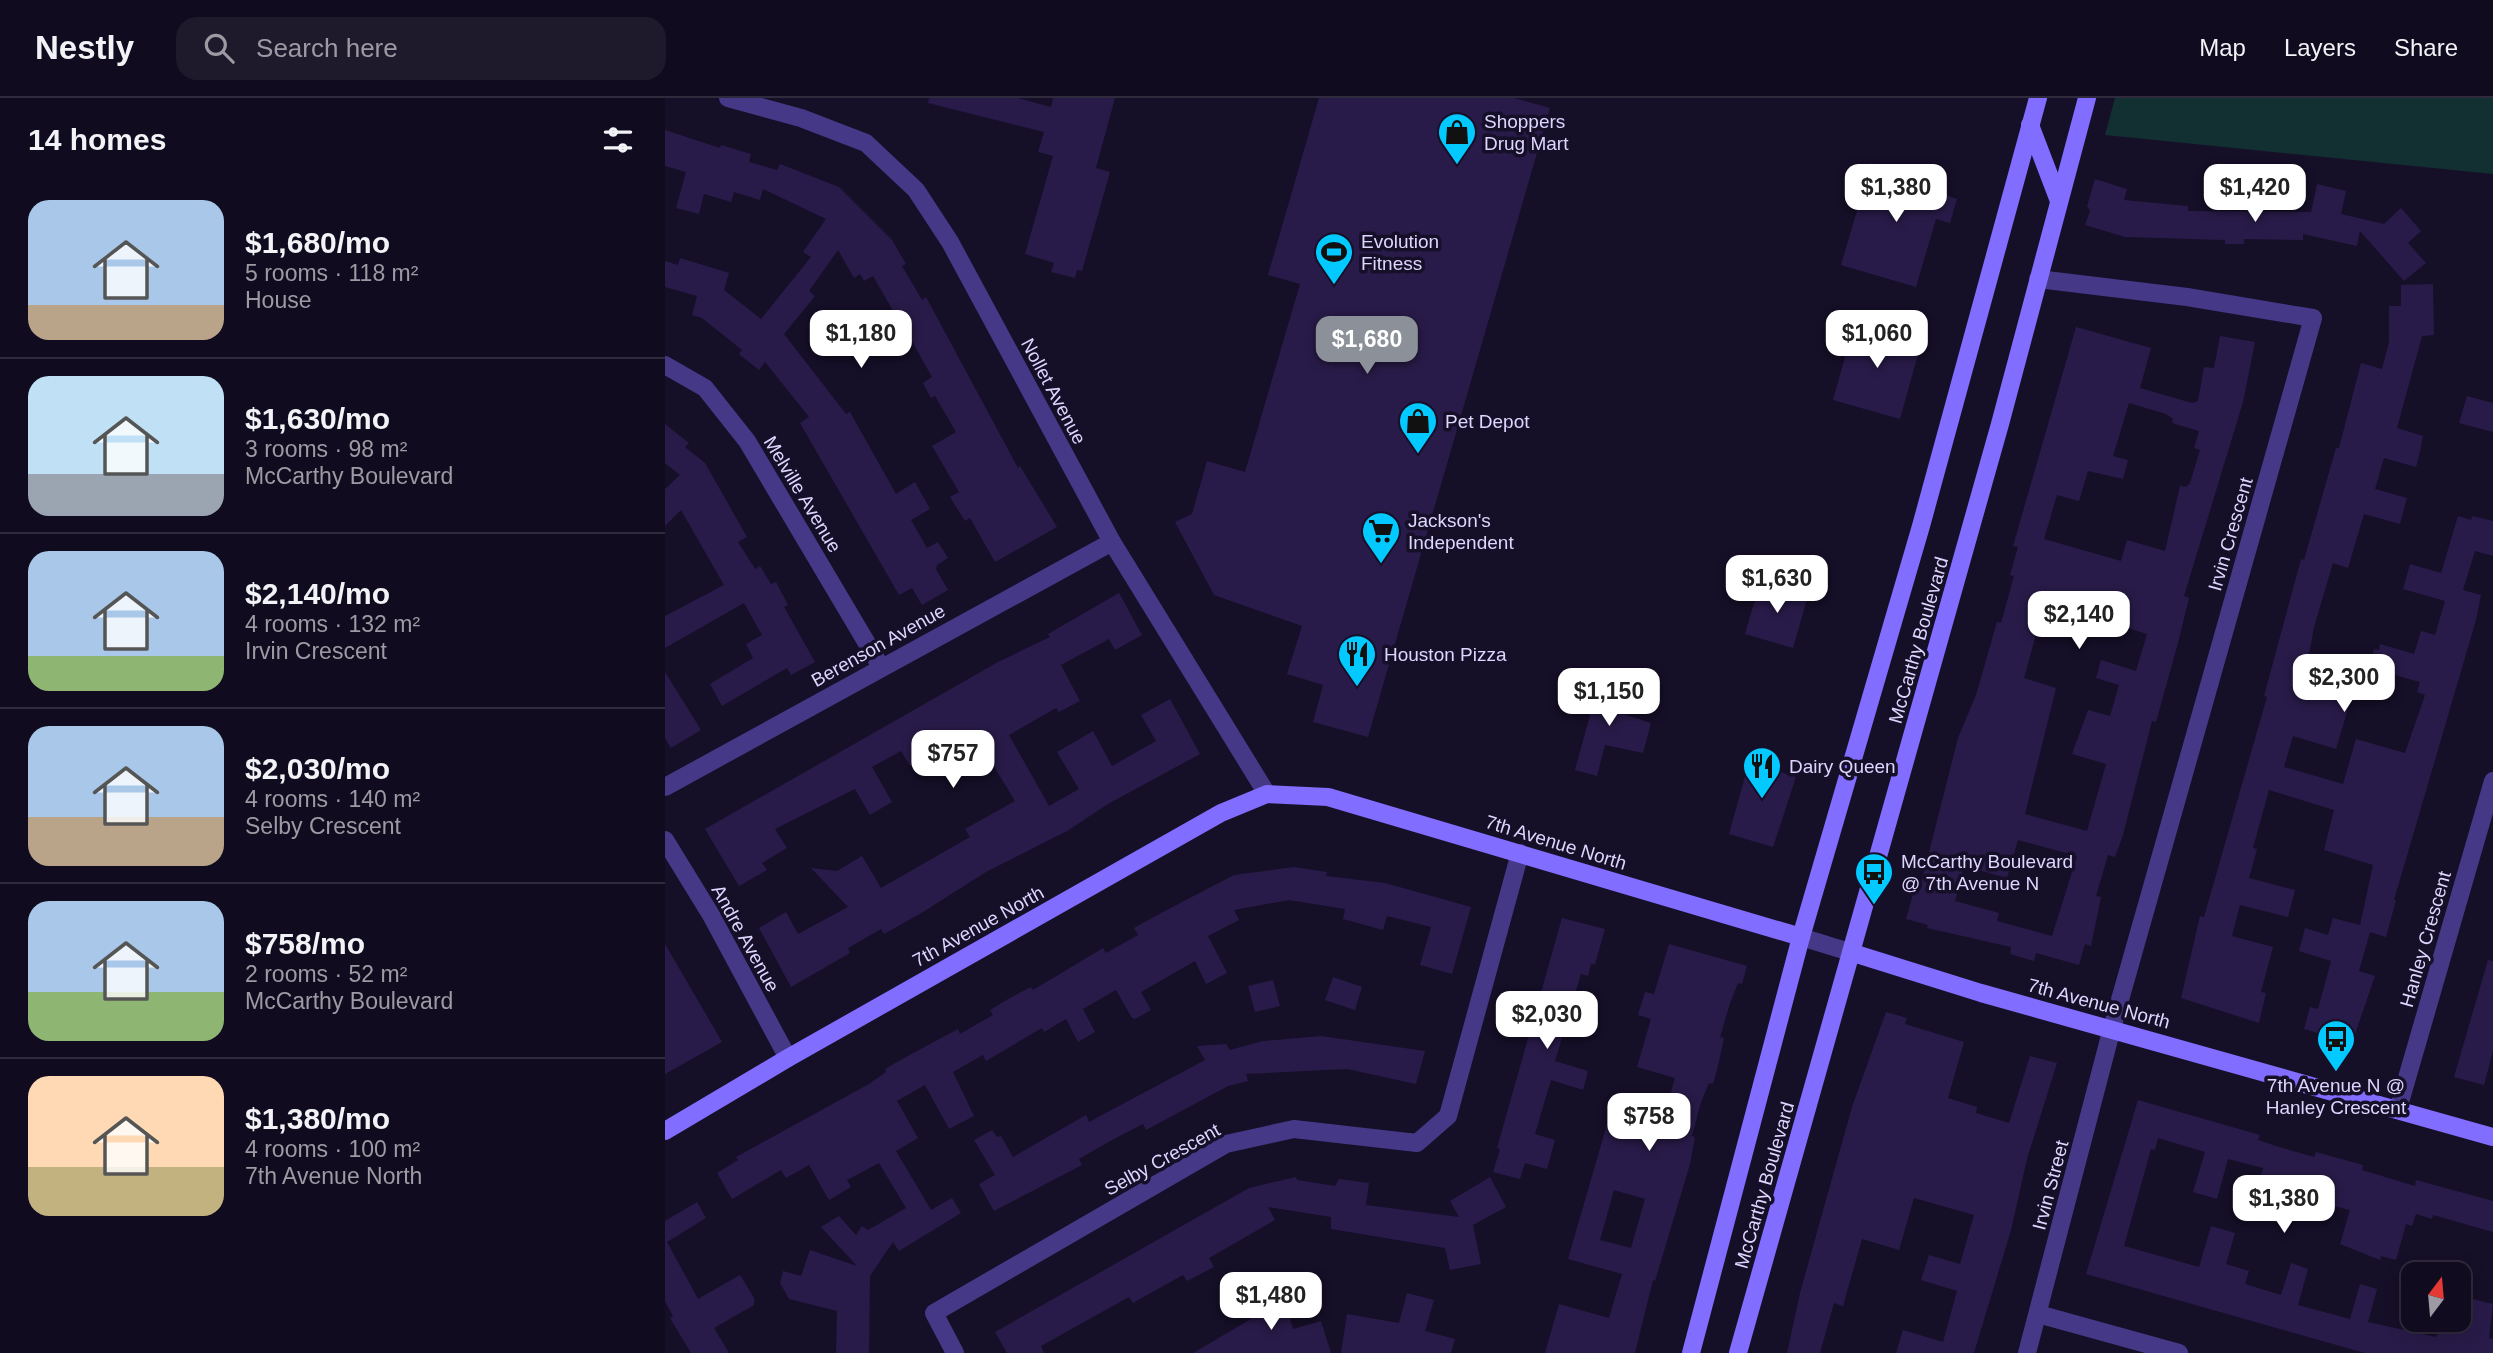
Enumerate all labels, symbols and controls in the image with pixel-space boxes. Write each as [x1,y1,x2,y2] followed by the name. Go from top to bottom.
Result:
[176,17,666,80] search box
[35,29,134,66] text: Nestly
[200,29,238,67] icon: search
[256,33,398,63] text: Search here
[2199,34,2246,61] text: Map
[2284,34,2356,61] text: Layers
[2394,34,2458,61] text: Share
[1436,111,1478,166] shop icon: Shoppers Drug Mart
[1484,111,1569,154] place label: Shoppers Drug Mart
[599,121,637,159] icon: filters
[28,123,166,156] text: 14 homes
[1839,164,1953,224] pin: $1,380
[2198,164,2312,224] pin: $1,420
[1861,174,1931,200] text: $1,380
[2220,174,2290,200] text: $1,420
[245,226,390,259] text: $1,680/mo
[84,228,168,312] icon: home
[1313,231,1355,286] sports icon: Evolution Fitness
[1361,231,1439,274] place label: Evolution Fitness
[245,260,418,286] text: 5 rooms · 118 m²
[245,287,311,313] text: House
[804,310,918,370] pin: $1,180
[1820,310,1934,370] pin: $1,060
[1310,316,1424,376] pin: $1,680
[826,320,896,346] text: $1,180
[1842,320,1912,346] text: $1,060
[1332,326,1402,352] text: $1,680
[1017,335,1090,448] street label: Nollet Avenue
[1397,400,1439,455] shop icon: Pet Depot
[245,402,390,435] text: $1,630/mo
[84,404,168,488] icon: home
[1445,411,1530,432] place label: Pet Depot
[760,432,845,556] street label: Melville Avenue
[245,436,407,462] text: 3 rooms · 98 m²
[245,463,453,489] text: McCarthy Boulevard
[2204,474,2257,593] street label: Irvin Crescent
[1360,510,1402,565] supermarket icon: Jackson's Independent
[1408,510,1514,553] place label: Jackson's Independent
[1885,555,1952,726] street label: McCarthy Boulevard
[1720,556,1834,615] pin: $1,630
[1742,565,1812,591] text: $1,630
[245,577,390,610] text: $2,140/mo
[84,579,168,663] icon: home
[2022,592,2136,651] pin: $2,140
[808,600,949,691] street label: Berenson Avenue
[2044,601,2114,627] text: $2,140
[245,611,420,637] text: 4 rooms · 132 m²
[1336,633,1378,688] restaurant icon: Houston Pizza
[245,638,387,664] text: Irvin Crescent
[1384,644,1507,665] place label: Houston Pizza
[2287,654,2401,714] pin: $2,300
[2309,664,2379,690] text: $2,300
[1552,668,1666,728] pin: $1,150
[1574,678,1644,704] text: $1,150
[912,730,994,790] pin: $757
[927,740,979,766] text: $757
[1741,745,1783,800] restaurant icon: Dairy Queen
[245,752,390,785] text: $2,030/mo
[84,754,168,838] icon: home
[1789,756,1896,777] place label: Dairy Queen
[245,786,420,812] text: 4 rooms · 140 m²
[1483,811,1629,874] street label: 7th Avenue North
[245,813,401,839] text: Selby Crescent
[1853,851,1895,906] bus stop icon: McCarthy Boulevard @ 7th Avenue N
[1901,851,2073,894] place label: McCarthy Boulevard @ 7th Avenue N
[2396,868,2455,1010] street label: Hanley Crescent
[708,881,784,995] street label: Andre Avenue
[909,882,1047,971] street label: 7th Avenue North
[245,927,365,960] text: $758/mo
[84,929,168,1013] icon: home
[245,961,407,987] text: 2 rooms · 52 m²
[2025,974,2172,1033] street label: 7th Avenue North
[245,988,453,1014] text: McCarthy Boulevard
[1490,992,1604,1051] pin: $2,030
[1512,1001,1582,1027] text: $2,030
[2315,1018,2357,1073] bus stop icon: 7th Avenue N @ Hanley Crescent
[2266,1075,2407,1118] place label: 7th Avenue N @ Hanley Crescent
[1608,1094,1690,1153] pin: $758
[1731,1100,1798,1271] street label: McCarthy Boulevard
[245,1102,390,1135] text: $1,380/mo
[1623,1103,1675,1129] text: $758
[84,1104,168,1188] icon: home
[1101,1119,1224,1200] street label: Selby Crescent
[245,1136,420,1162] text: 4 rooms · 100 m²
[2028,1137,2073,1232] street label: Irvin Street
[245,1163,422,1189] text: 7th Avenue North
[2227,1176,2341,1235] pin: $1,380
[2249,1185,2319,1211] text: $1,380
[2401,1262,2471,1332] north arrow
[2401,1262,2471,1332] map controls
[1214,1272,1328,1332] pin: $1,480
[1236,1282,1306,1308] text: $1,480

